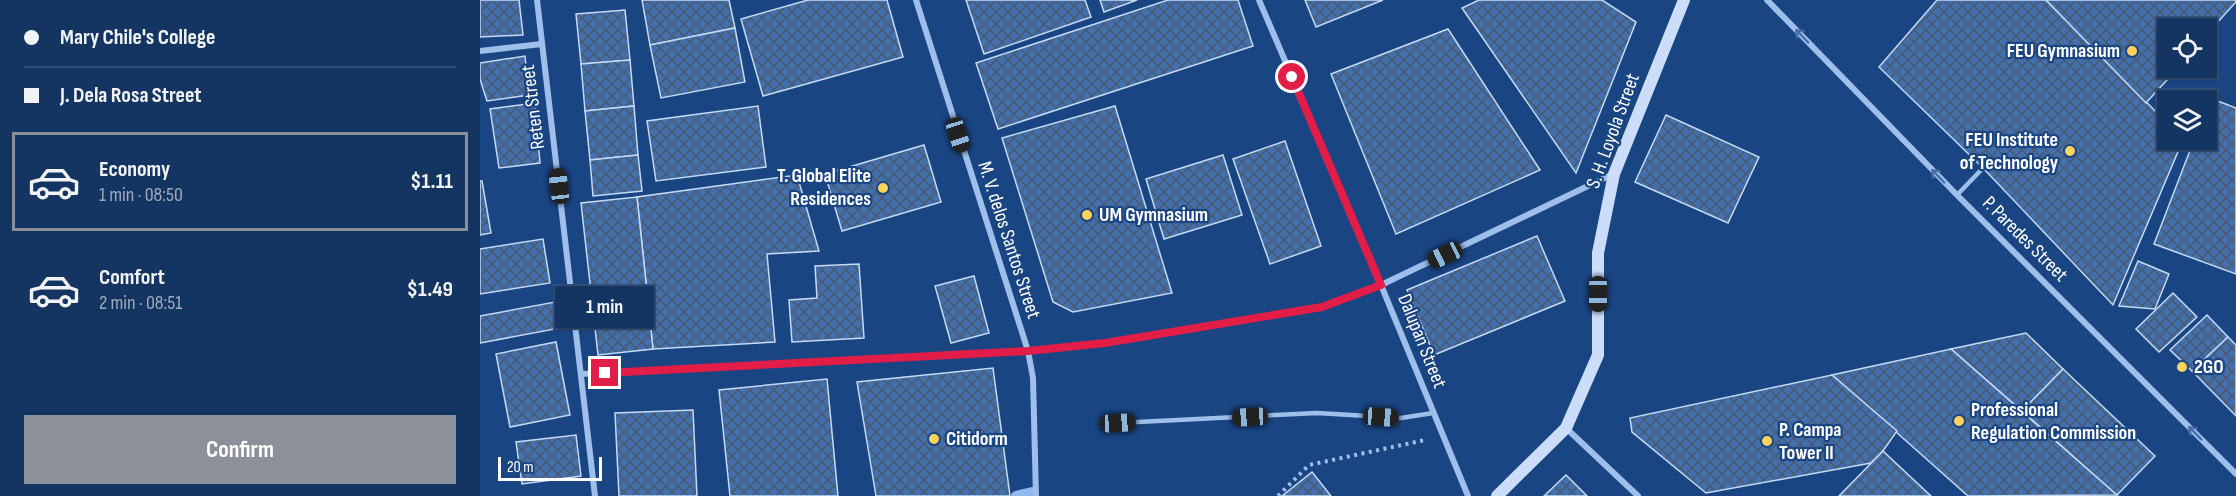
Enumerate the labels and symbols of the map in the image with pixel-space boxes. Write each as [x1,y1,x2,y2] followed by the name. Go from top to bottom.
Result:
[1795,29,1809,44] one-way arrow
[2007,39,2120,63] place label: FEU Gymnasium
[2125,44,2139,58] marker: FEU Gymnasium
[516,63,550,151] street label: Reten Street
[1278,63,1305,90] route start
[1581,70,1645,192] street label: S. H. Loyola Street
[944,115,972,155] car
[1960,128,2059,175] place label: FEU Institute of Technology
[2063,144,2077,158] marker: FEU Institute of Technology
[972,158,1046,322] street label: M. V. delos Santos Street
[777,164,871,211] place label: T. Global Elite Residences
[548,167,570,205] car
[1931,168,1945,183] one-way arrow
[876,181,890,195] marker: T. Global Elite Residences
[1977,191,2073,287] street label: P. Paredes Street
[1099,203,1208,227] place label: UM Gymnasium
[1080,208,1094,222] marker: UM Gymnasium
[1425,239,1465,271] car
[1589,276,1607,312] car
[556,286,654,328] callout: 1 min
[1392,290,1452,392] street label: Dalupan Street
[2194,355,2224,379] place label: 2GO
[591,359,618,386] route end
[2175,360,2189,374] marker: 2GO
[1971,398,2136,445] place label: Professional Regulation Commission
[1232,407,1268,427] car
[1362,407,1400,427] car
[1100,413,1136,433] car
[1952,414,1966,428] marker: Professional Regulation Commission
[1779,418,1841,465] place label: P. Campa Tower II
[2187,425,2202,440] one-way arrow
[946,427,1008,451] place label: Citidorm
[927,432,941,446] marker: Citidorm
[1760,434,1774,448] marker: P. Campa Tower II
[498,454,602,482] scale bar

